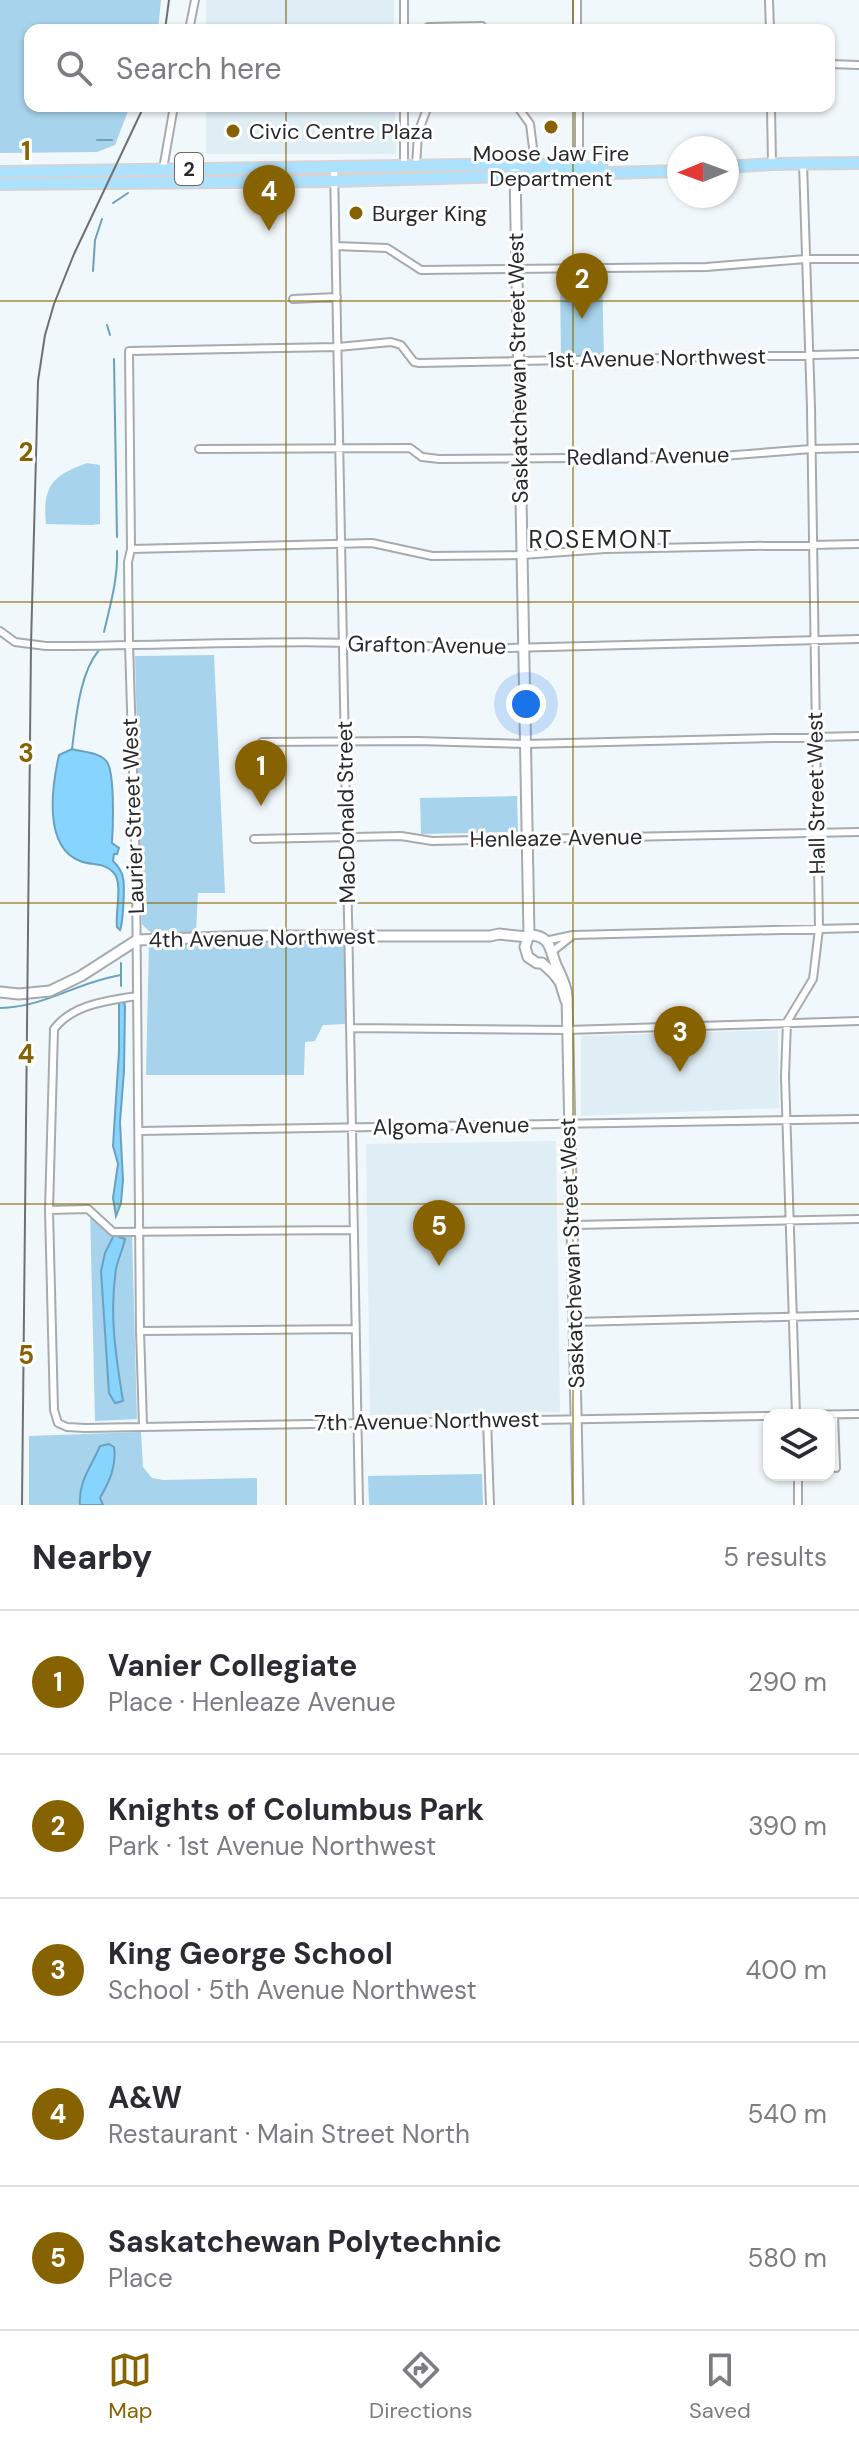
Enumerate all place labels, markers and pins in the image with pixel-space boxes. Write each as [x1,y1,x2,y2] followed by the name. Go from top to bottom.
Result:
[249,117,433,146] place label: Civic Centre Plaza
[542,118,560,136] marker: Moose Jaw Fire Department
[224,122,242,140] marker: Civic Centre Plaza
[473,139,629,193] place label: Moose Jaw Fire Department
[243,165,295,231] pin: 4
[372,199,487,228] place label: Burger King
[347,204,365,222] marker: Burger King
[556,253,608,319] pin: 2
[235,740,287,806] pin: 1
[654,1006,706,1072] pin: 3
[413,1200,465,1266] pin: 5

